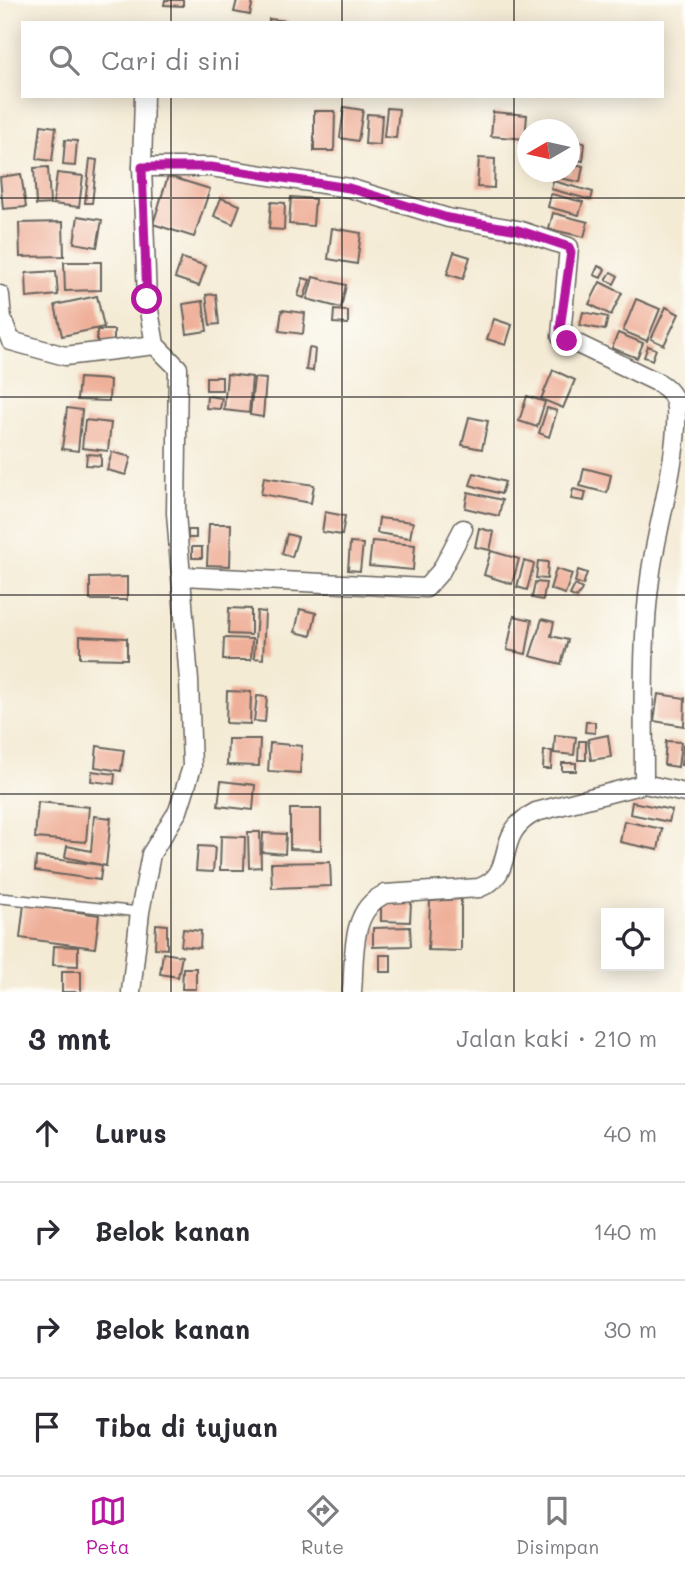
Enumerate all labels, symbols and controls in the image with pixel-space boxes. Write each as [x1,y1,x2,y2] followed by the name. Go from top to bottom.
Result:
[21,21,664,98] search box
[45,41,83,79] icon: search
[101,43,241,77] text: Cari di sini
[517,119,580,182] north arrow
[131,283,162,314] route start
[551,325,582,356] route end
[601,908,664,971] map controls
[601,908,664,971] button: locate
[28,1018,111,1058] text: 3 mnt
[456,1023,657,1053] text: Jalan kaki · 210 m
[28,1114,66,1152] icon: ahead
[95,1116,167,1150] text: Lurus
[604,1118,657,1148] text: 40 m
[28,1212,66,1250] icon: right
[95,1214,250,1248] text: Belok kanan
[593,1216,657,1246] text: 140 m
[28,1310,66,1348] icon: right
[95,1312,250,1346] text: Belok kanan
[604,1314,657,1344] text: 30 m
[28,1408,66,1446] icon: arrive
[95,1410,278,1444] text: Tiba di tujuan
[86,1492,130,1559] tab: Peta
[301,1492,344,1559] tab: Rute
[516,1492,599,1559] tab: Disimpan

